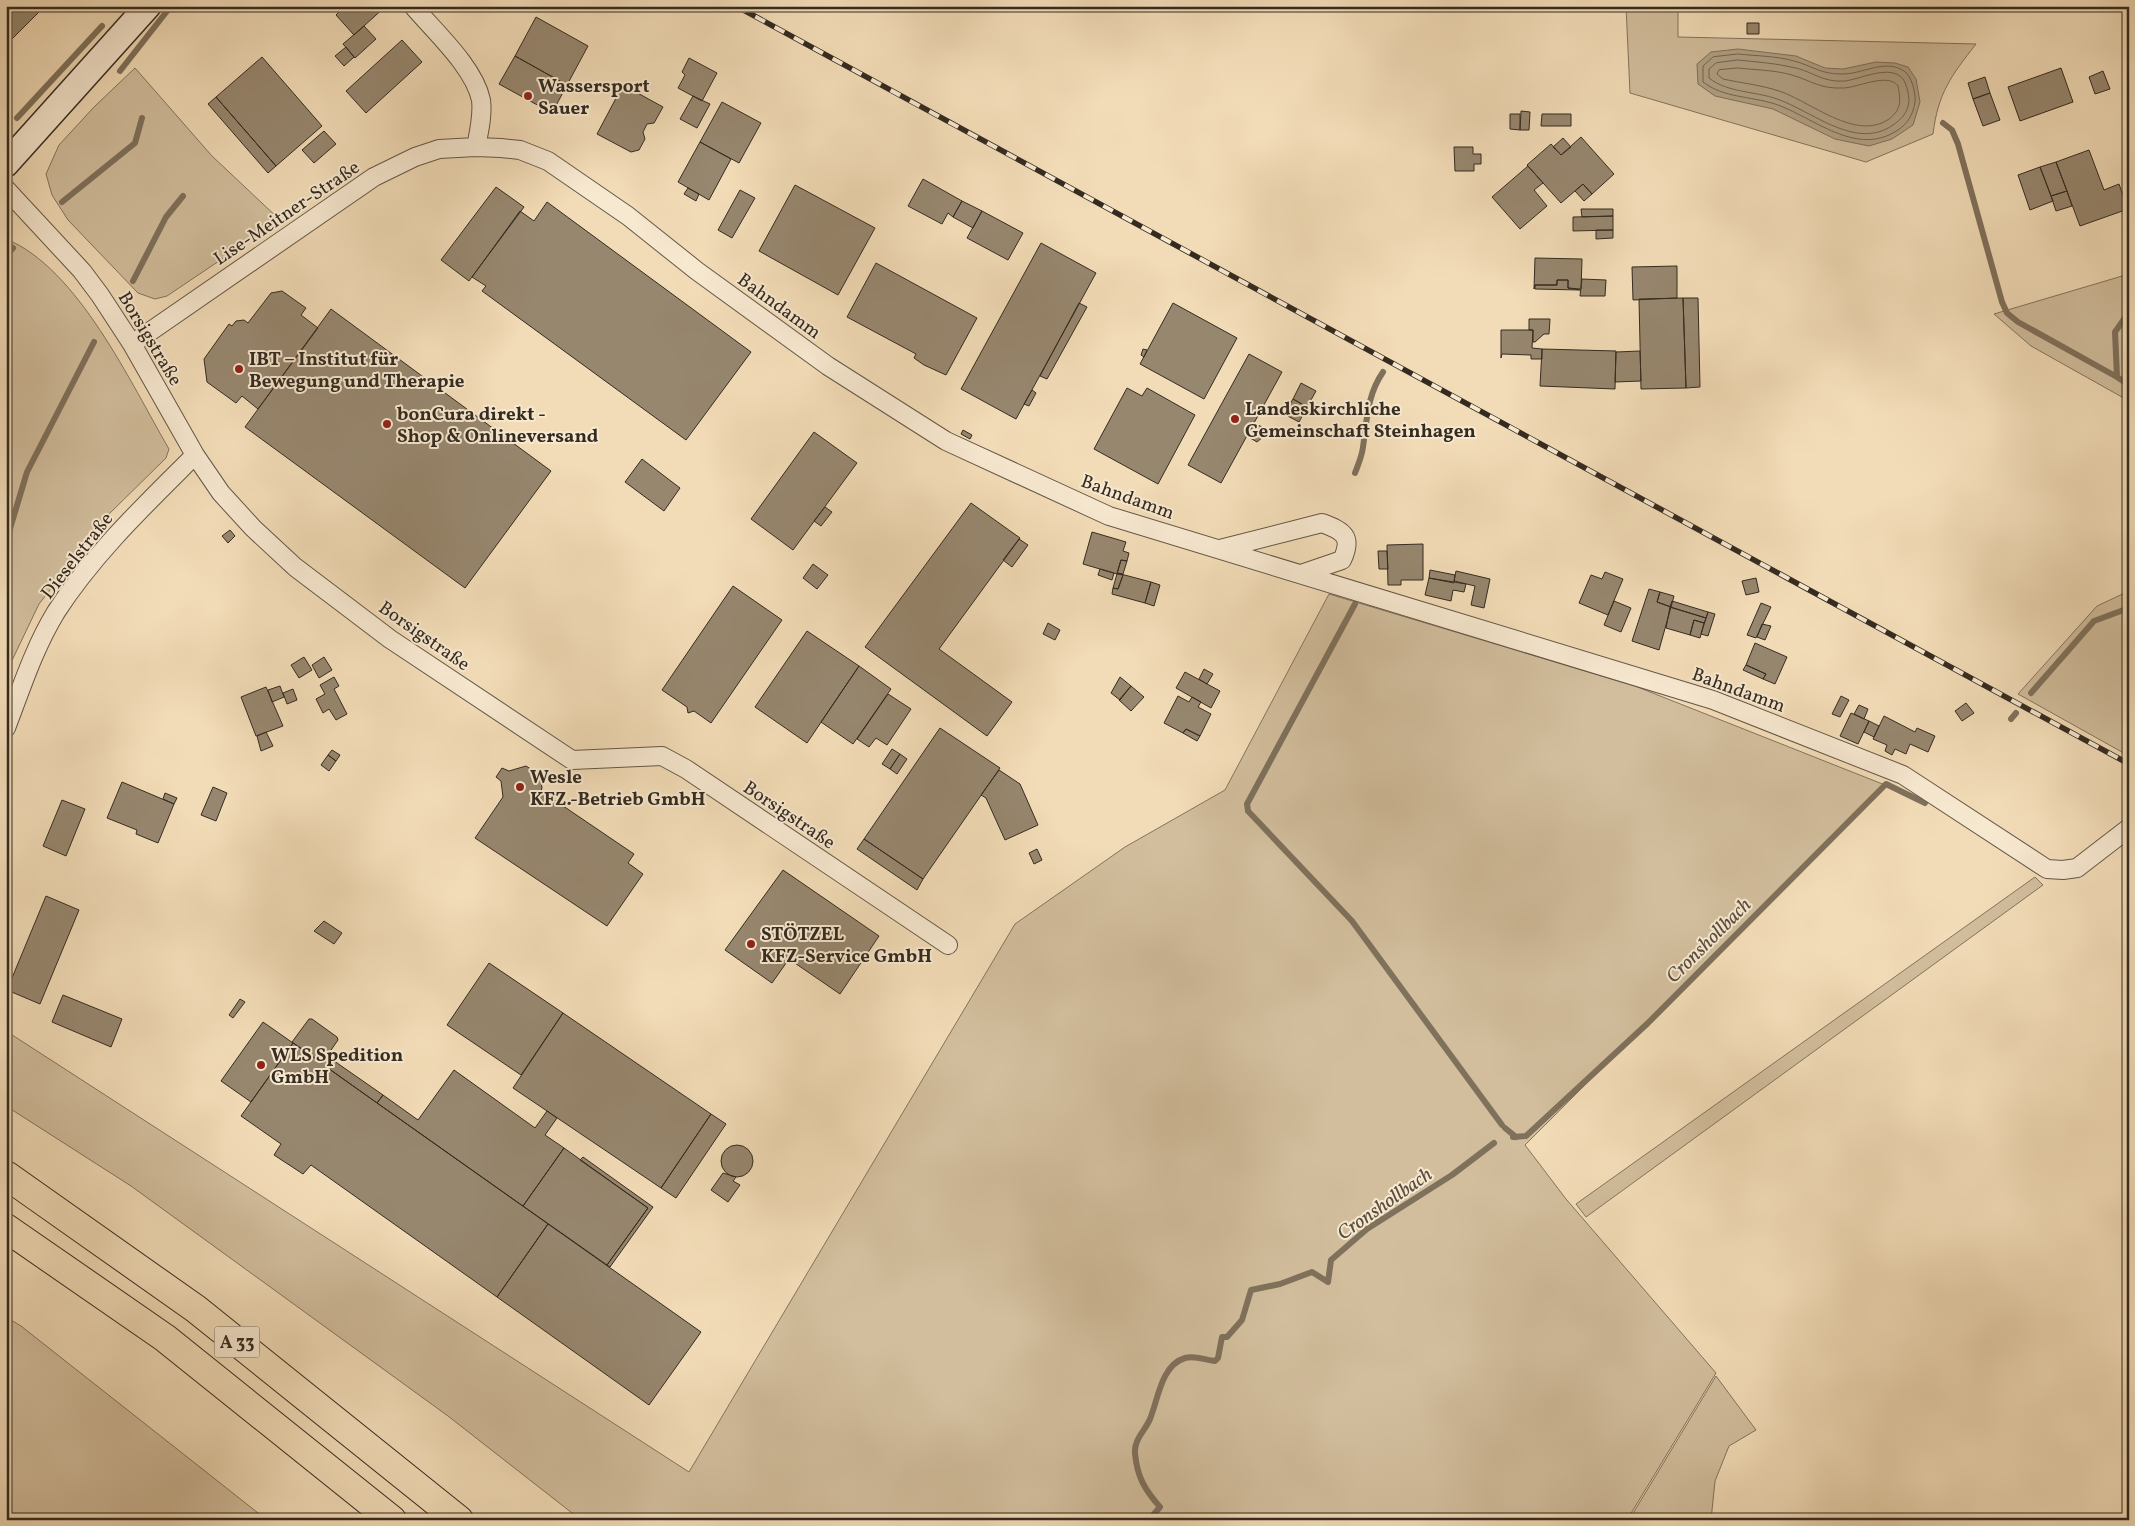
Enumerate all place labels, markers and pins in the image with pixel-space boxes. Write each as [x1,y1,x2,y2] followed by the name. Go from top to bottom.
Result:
[538,74,650,122] place label: Wassersport Sauer
[522,90,534,102] marker: Wassersport Sauer
[249,347,465,395] place label: IBT – Institut für Bewegung und Therapie
[233,363,245,375] marker: IBT – Institut für Bewegung und Therapie
[1245,397,1476,445] place label: Landeskirchliche Gemeinschaft Steinhagen
[397,402,599,450] place label: bonCura direkt - Shop & Onlineversand
[1229,413,1241,425] marker: Landeskirchliche Gemeinschaft Steinhagen
[381,418,393,430] marker: bonCura direkt - Shop & Onlineversand
[530,765,706,813] place label: Wesle KFZ.-Betrieb GmbH
[514,781,526,793] marker: Wesle KFZ.-Betrieb GmbH
[761,922,932,970] place label: STÖTZEL KFZ-Service GmbH
[745,938,757,950] marker: STÖTZEL KFZ-Service GmbH
[271,1043,403,1091] place label: WLS Spedition GmbH
[255,1059,267,1071] marker: WLS Spedition GmbH

